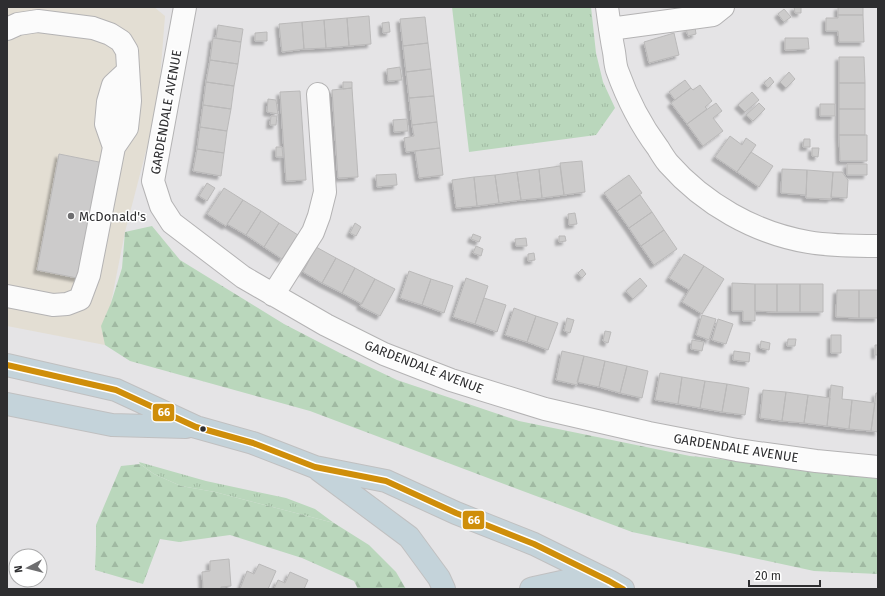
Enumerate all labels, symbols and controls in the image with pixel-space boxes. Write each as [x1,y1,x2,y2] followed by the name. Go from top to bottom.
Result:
[148,49,184,175] street label: GARDENDALE AVENUE
[79,209,146,224] place label: McDonald's
[66,211,76,221] marker: McDonald's
[362,337,486,397] street label: GARDENDALE AVENUE
[152,403,175,422] line badge: 66
[158,406,170,419] text: 66
[198,424,208,434] unlabelled marker
[673,431,800,465] street label: GARDENDALE AVENUE
[462,510,485,530] line badge: 66
[468,514,480,527] text: 66
[8,548,48,588] north arrow
[749,562,820,588] scale bar
[12,565,25,574] text: N
[755,569,781,583] text: 20 m

